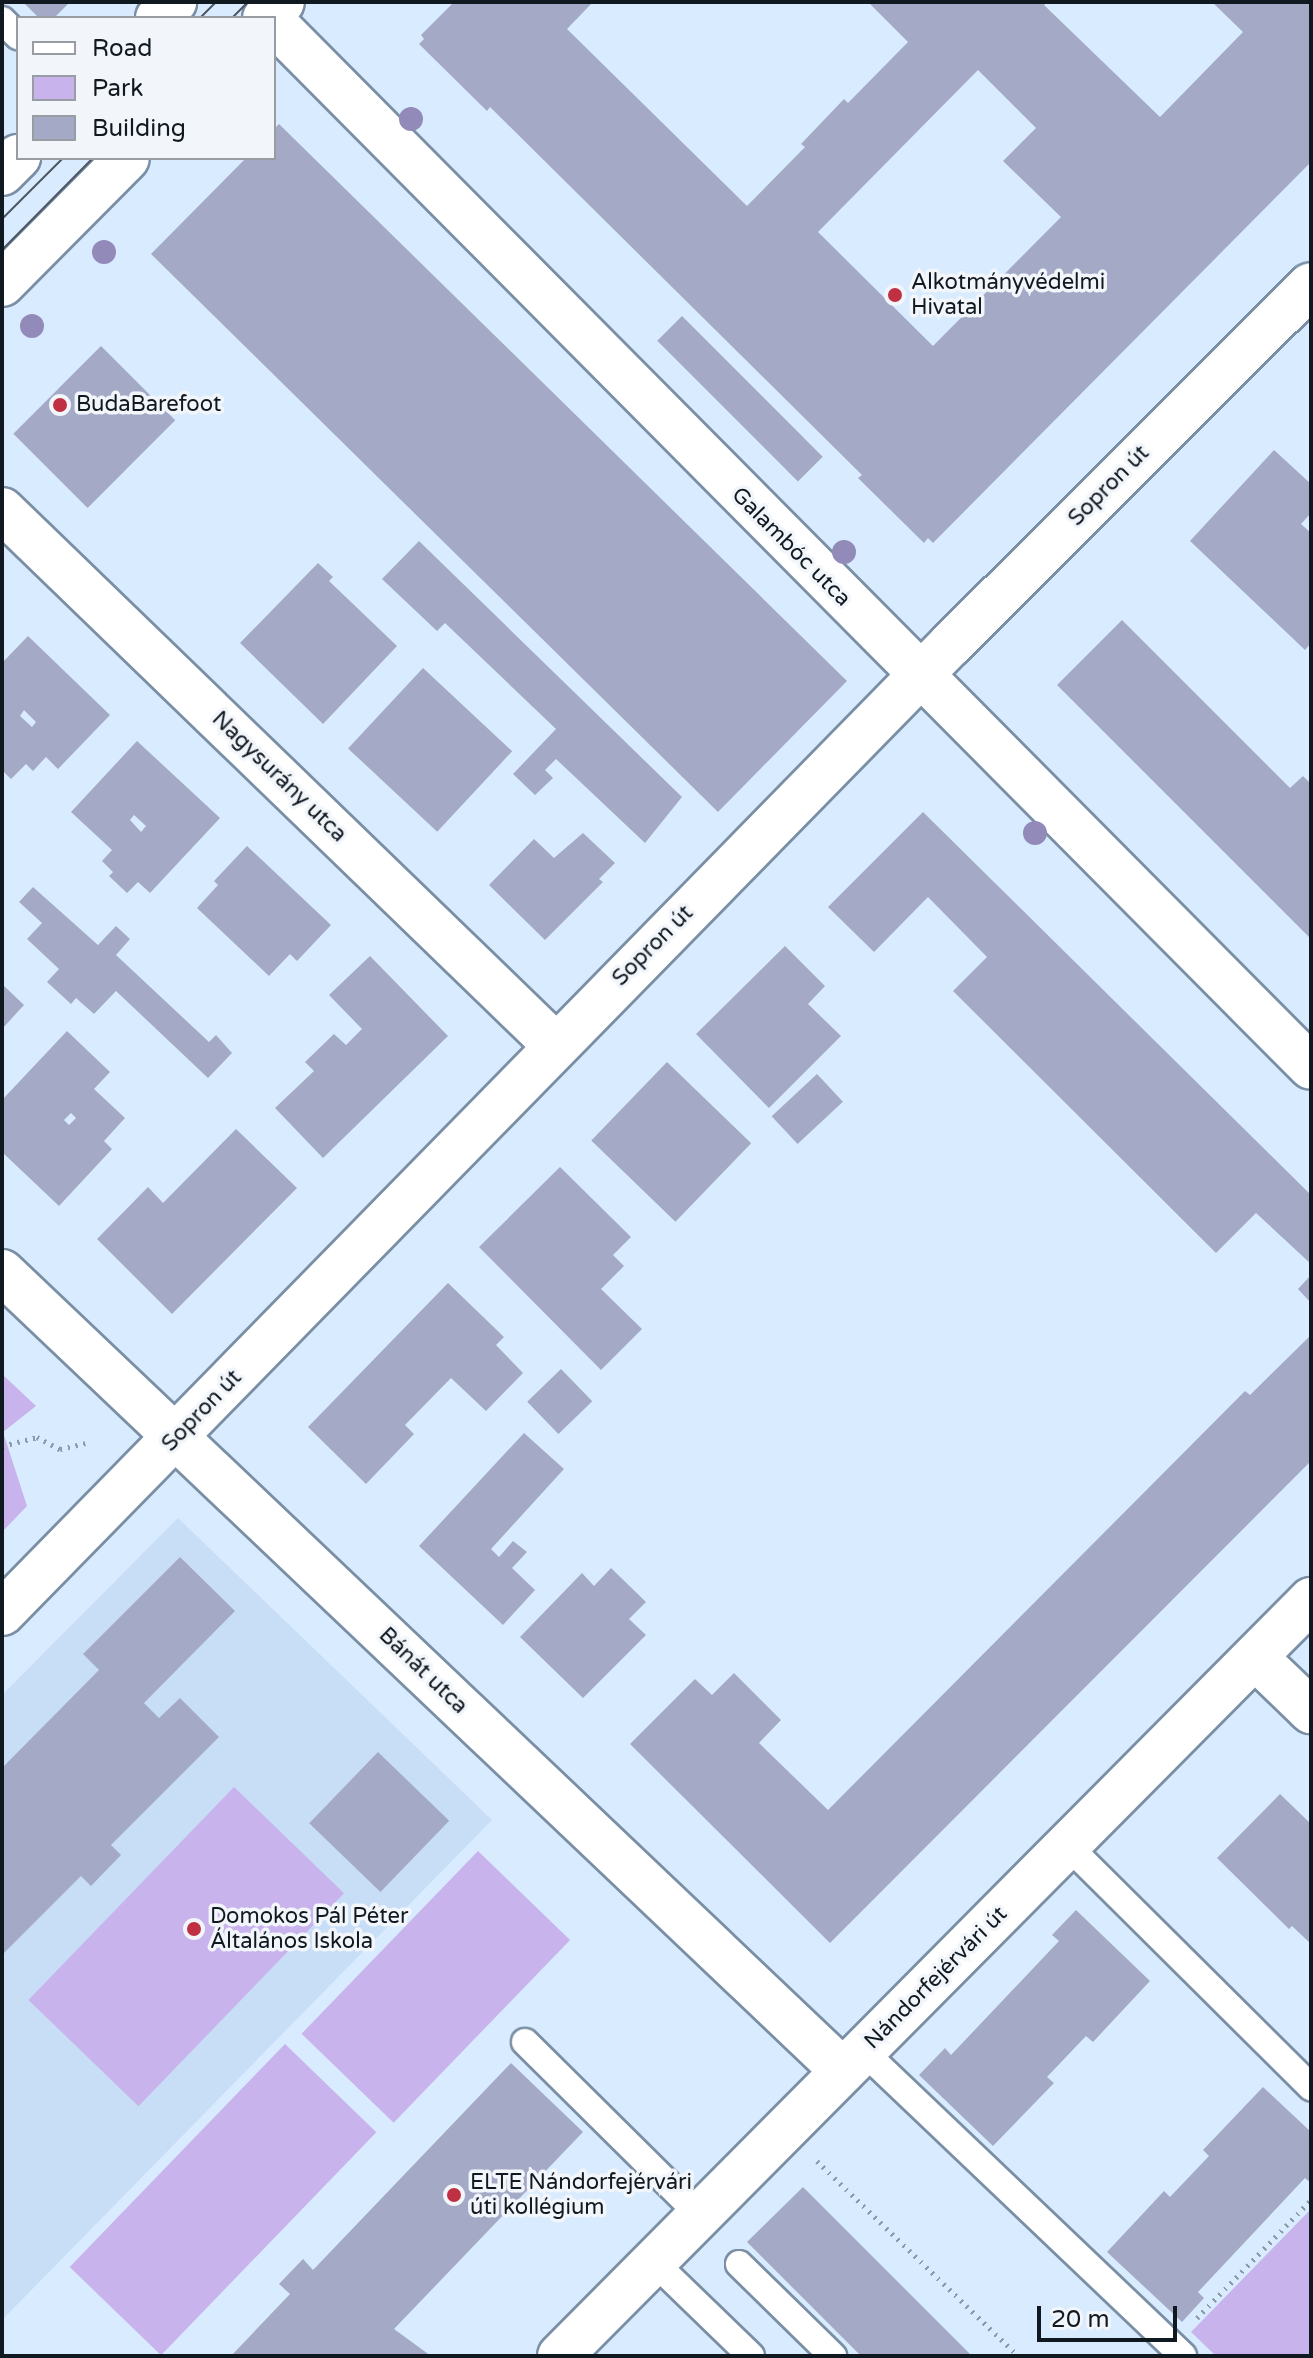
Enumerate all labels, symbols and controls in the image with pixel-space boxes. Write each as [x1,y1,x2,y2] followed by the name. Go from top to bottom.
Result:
[16,16,276,160] legend
[92,34,152,63] text: Road
[92,74,143,103] text: Park
[92,114,186,143] text: Building
[911,269,1105,320] place label: Alkotmányvédelmi Hivatal
[886,286,904,304] marker: Alkotmányvédelmi Hivatal
[76,392,221,418] place label: BudaBarefoot
[51,396,69,414] marker: BudaBarefoot
[1063,440,1155,532] street label: Sopron út
[726,482,856,612] street label: Galambóc utca
[206,706,352,848] street label: Nagysurány utca
[607,900,699,992] street label: Sopron út
[157,1365,247,1457] street label: Sopron út
[373,1622,473,1720] street label: Bánát utca
[859,1901,1013,2055] street label: Nándorfejérvári út
[210,1903,408,1954] place label: Domokos Pál Péter Általános Iskola
[185,1920,203,1938] marker: Domokos Pál Péter Általános Iskola
[470,2169,692,2220] place label: ELTE Nándorfejérvári úti kollégium
[445,2186,463,2204] marker: ELTE Nándorfejérvári úti kollégium
[1041,2290,1181,2340] scale bar
[1051,2305,1109,2334] text: 20 m

